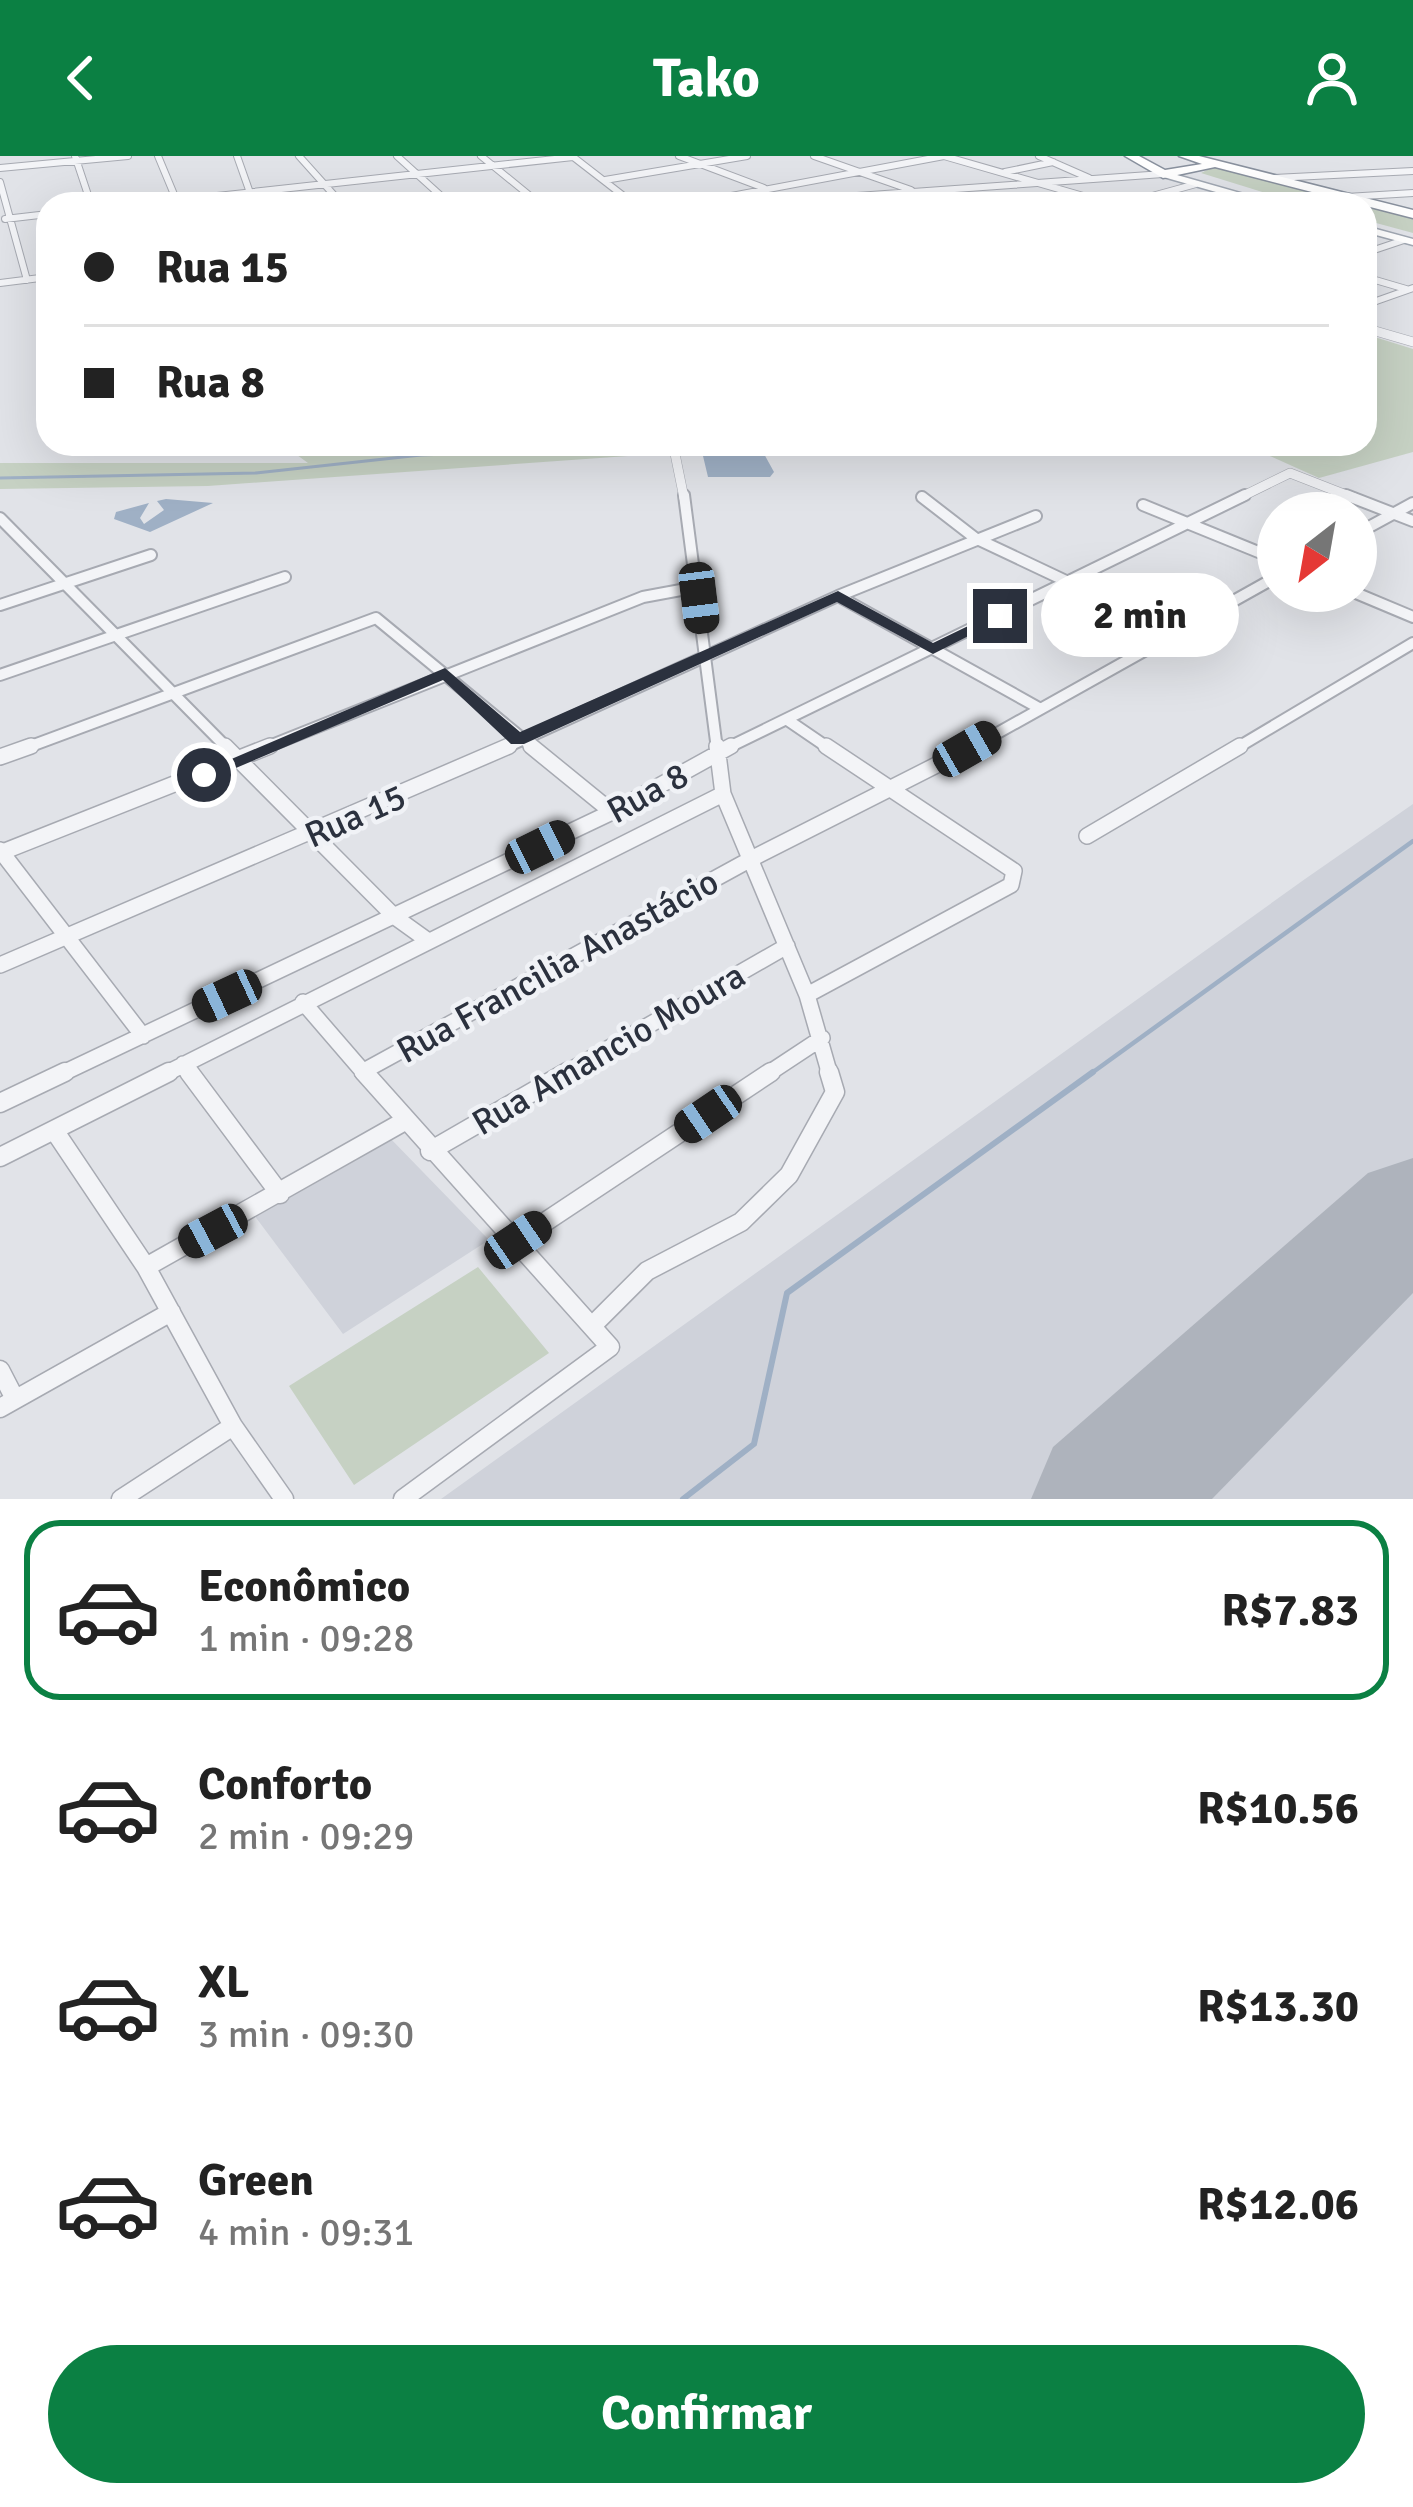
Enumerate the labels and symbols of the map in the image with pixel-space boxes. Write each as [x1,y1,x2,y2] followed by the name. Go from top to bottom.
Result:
[1257,492,1377,612] north arrow
[677,560,721,636] car
[1042,574,1240,658] callout: 2 min
[973,589,1027,643] route end
[927,715,1007,783] car
[177,748,231,802] route start
[599,753,696,834] street label: Rua 8
[298,774,413,858] street label: Rua 15
[500,815,580,879] car
[389,859,727,1074] street label: Rua Francilia Anastácio
[464,953,753,1146] street label: Rua Amancio Moura
[187,964,267,1028] car
[668,1079,748,1149] car
[173,1198,253,1264] car
[478,1205,558,1275] car

